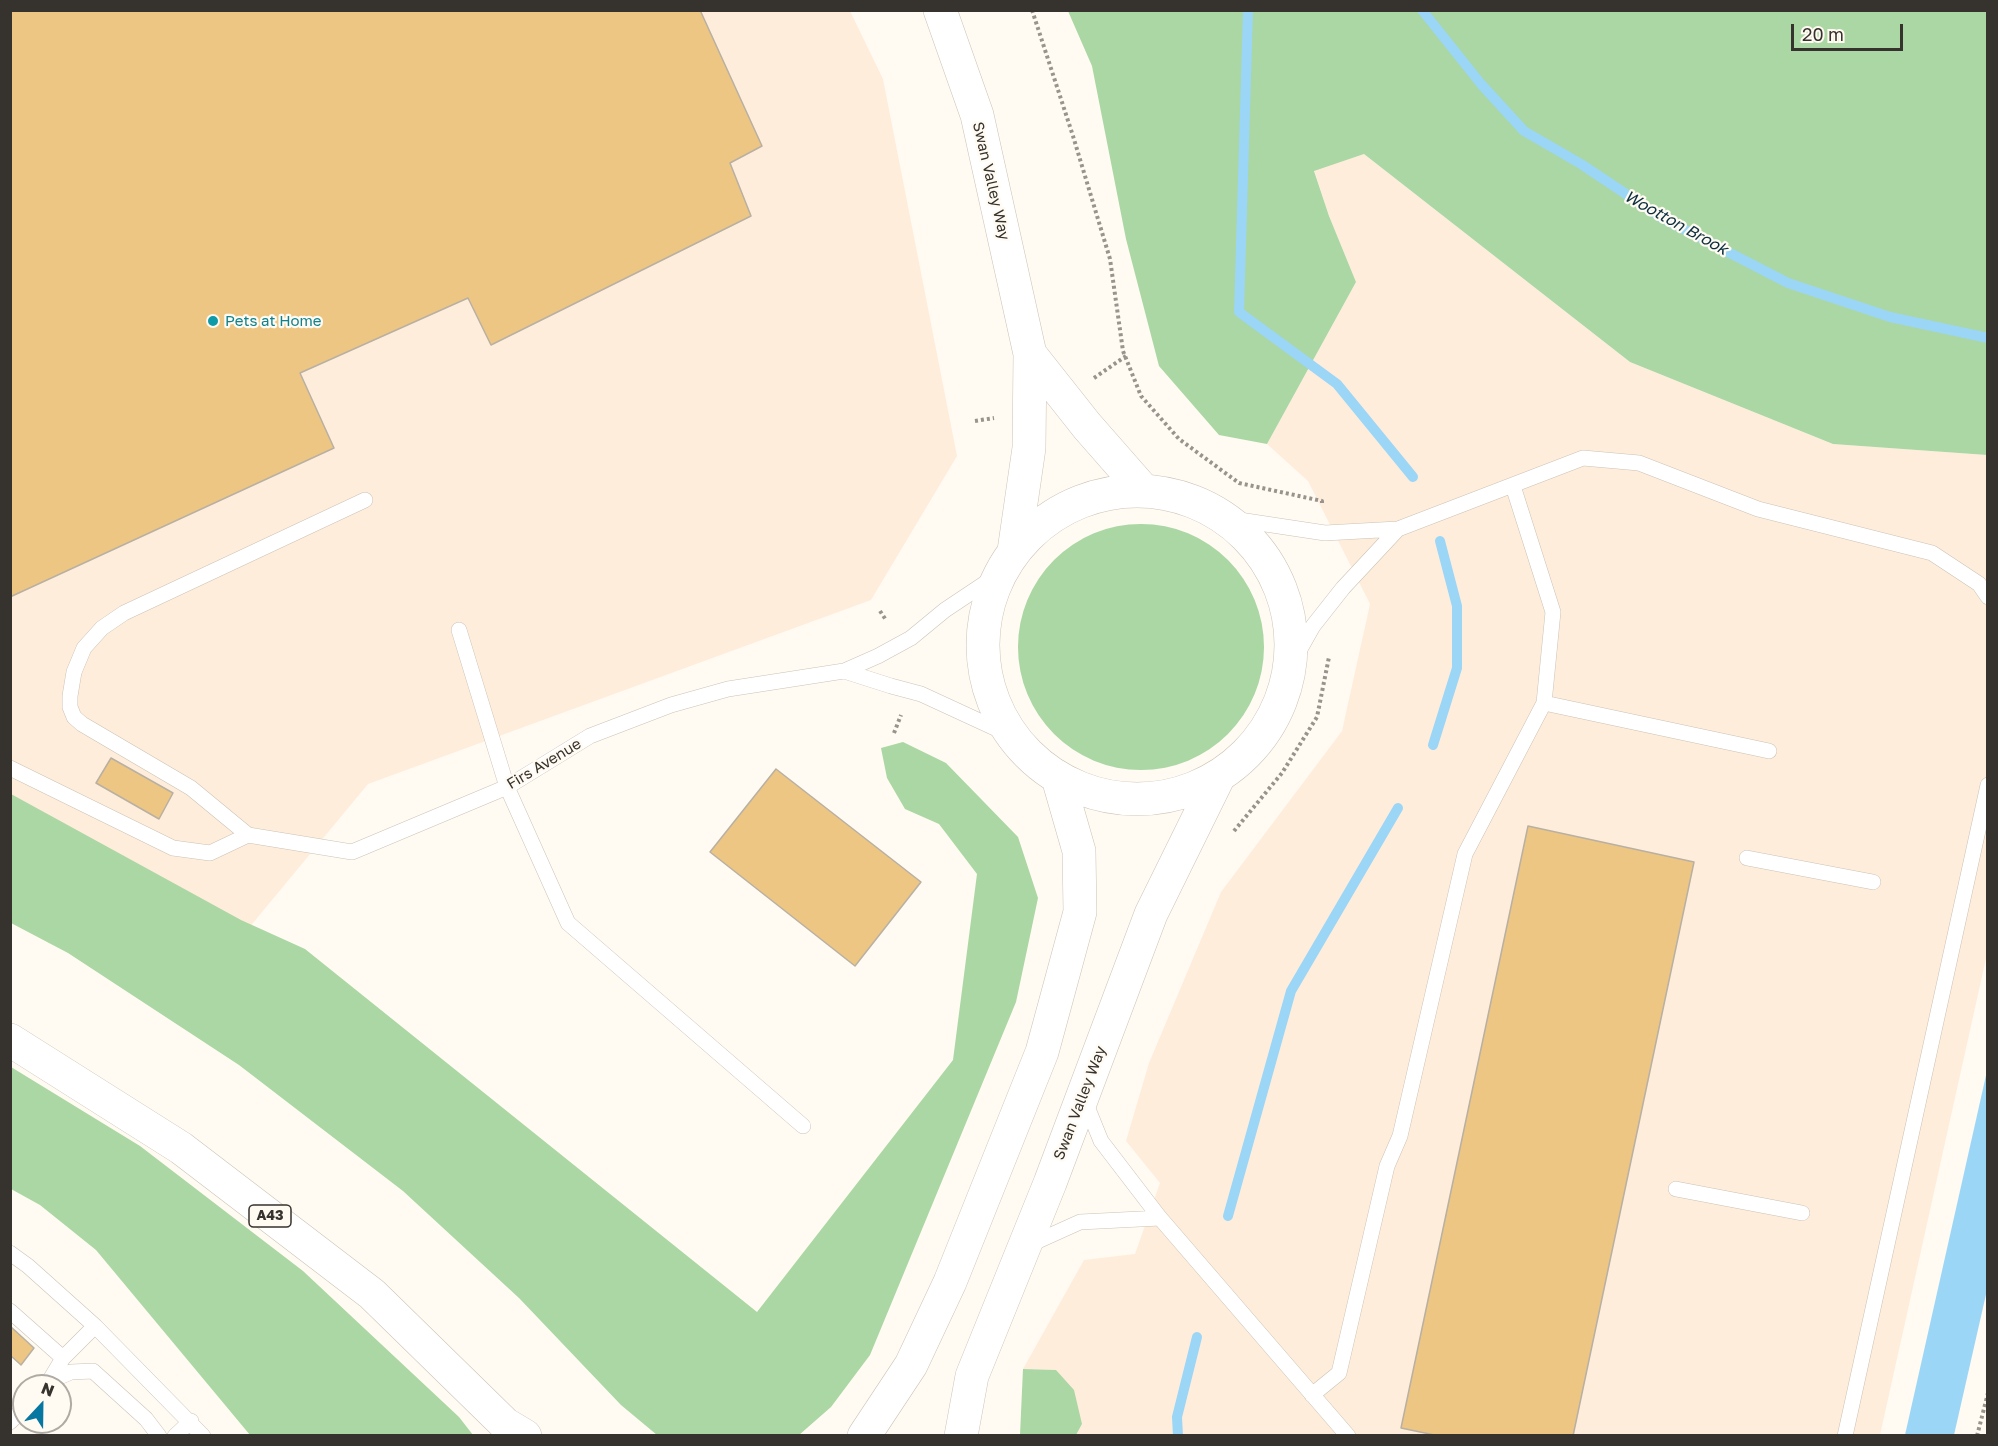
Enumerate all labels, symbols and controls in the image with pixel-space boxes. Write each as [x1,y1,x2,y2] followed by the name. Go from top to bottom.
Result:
[1794,12,1906,50] scale bar
[1802,23,1844,45] text: 20 m
[969,120,1013,242] street label: Swan Valley Way
[1621,187,1731,259] water label: Wootton Brook
[225,312,322,330] place label: Pets at Home
[206,314,220,328] marker: Pets at Home
[504,735,584,793] street label: Firs Avenue
[1050,1043,1110,1163] street label: Swan Valley Way
[249,1205,291,1227] road number: A43
[12,1374,72,1434] north arrow
[39,1378,57,1401] text: N

